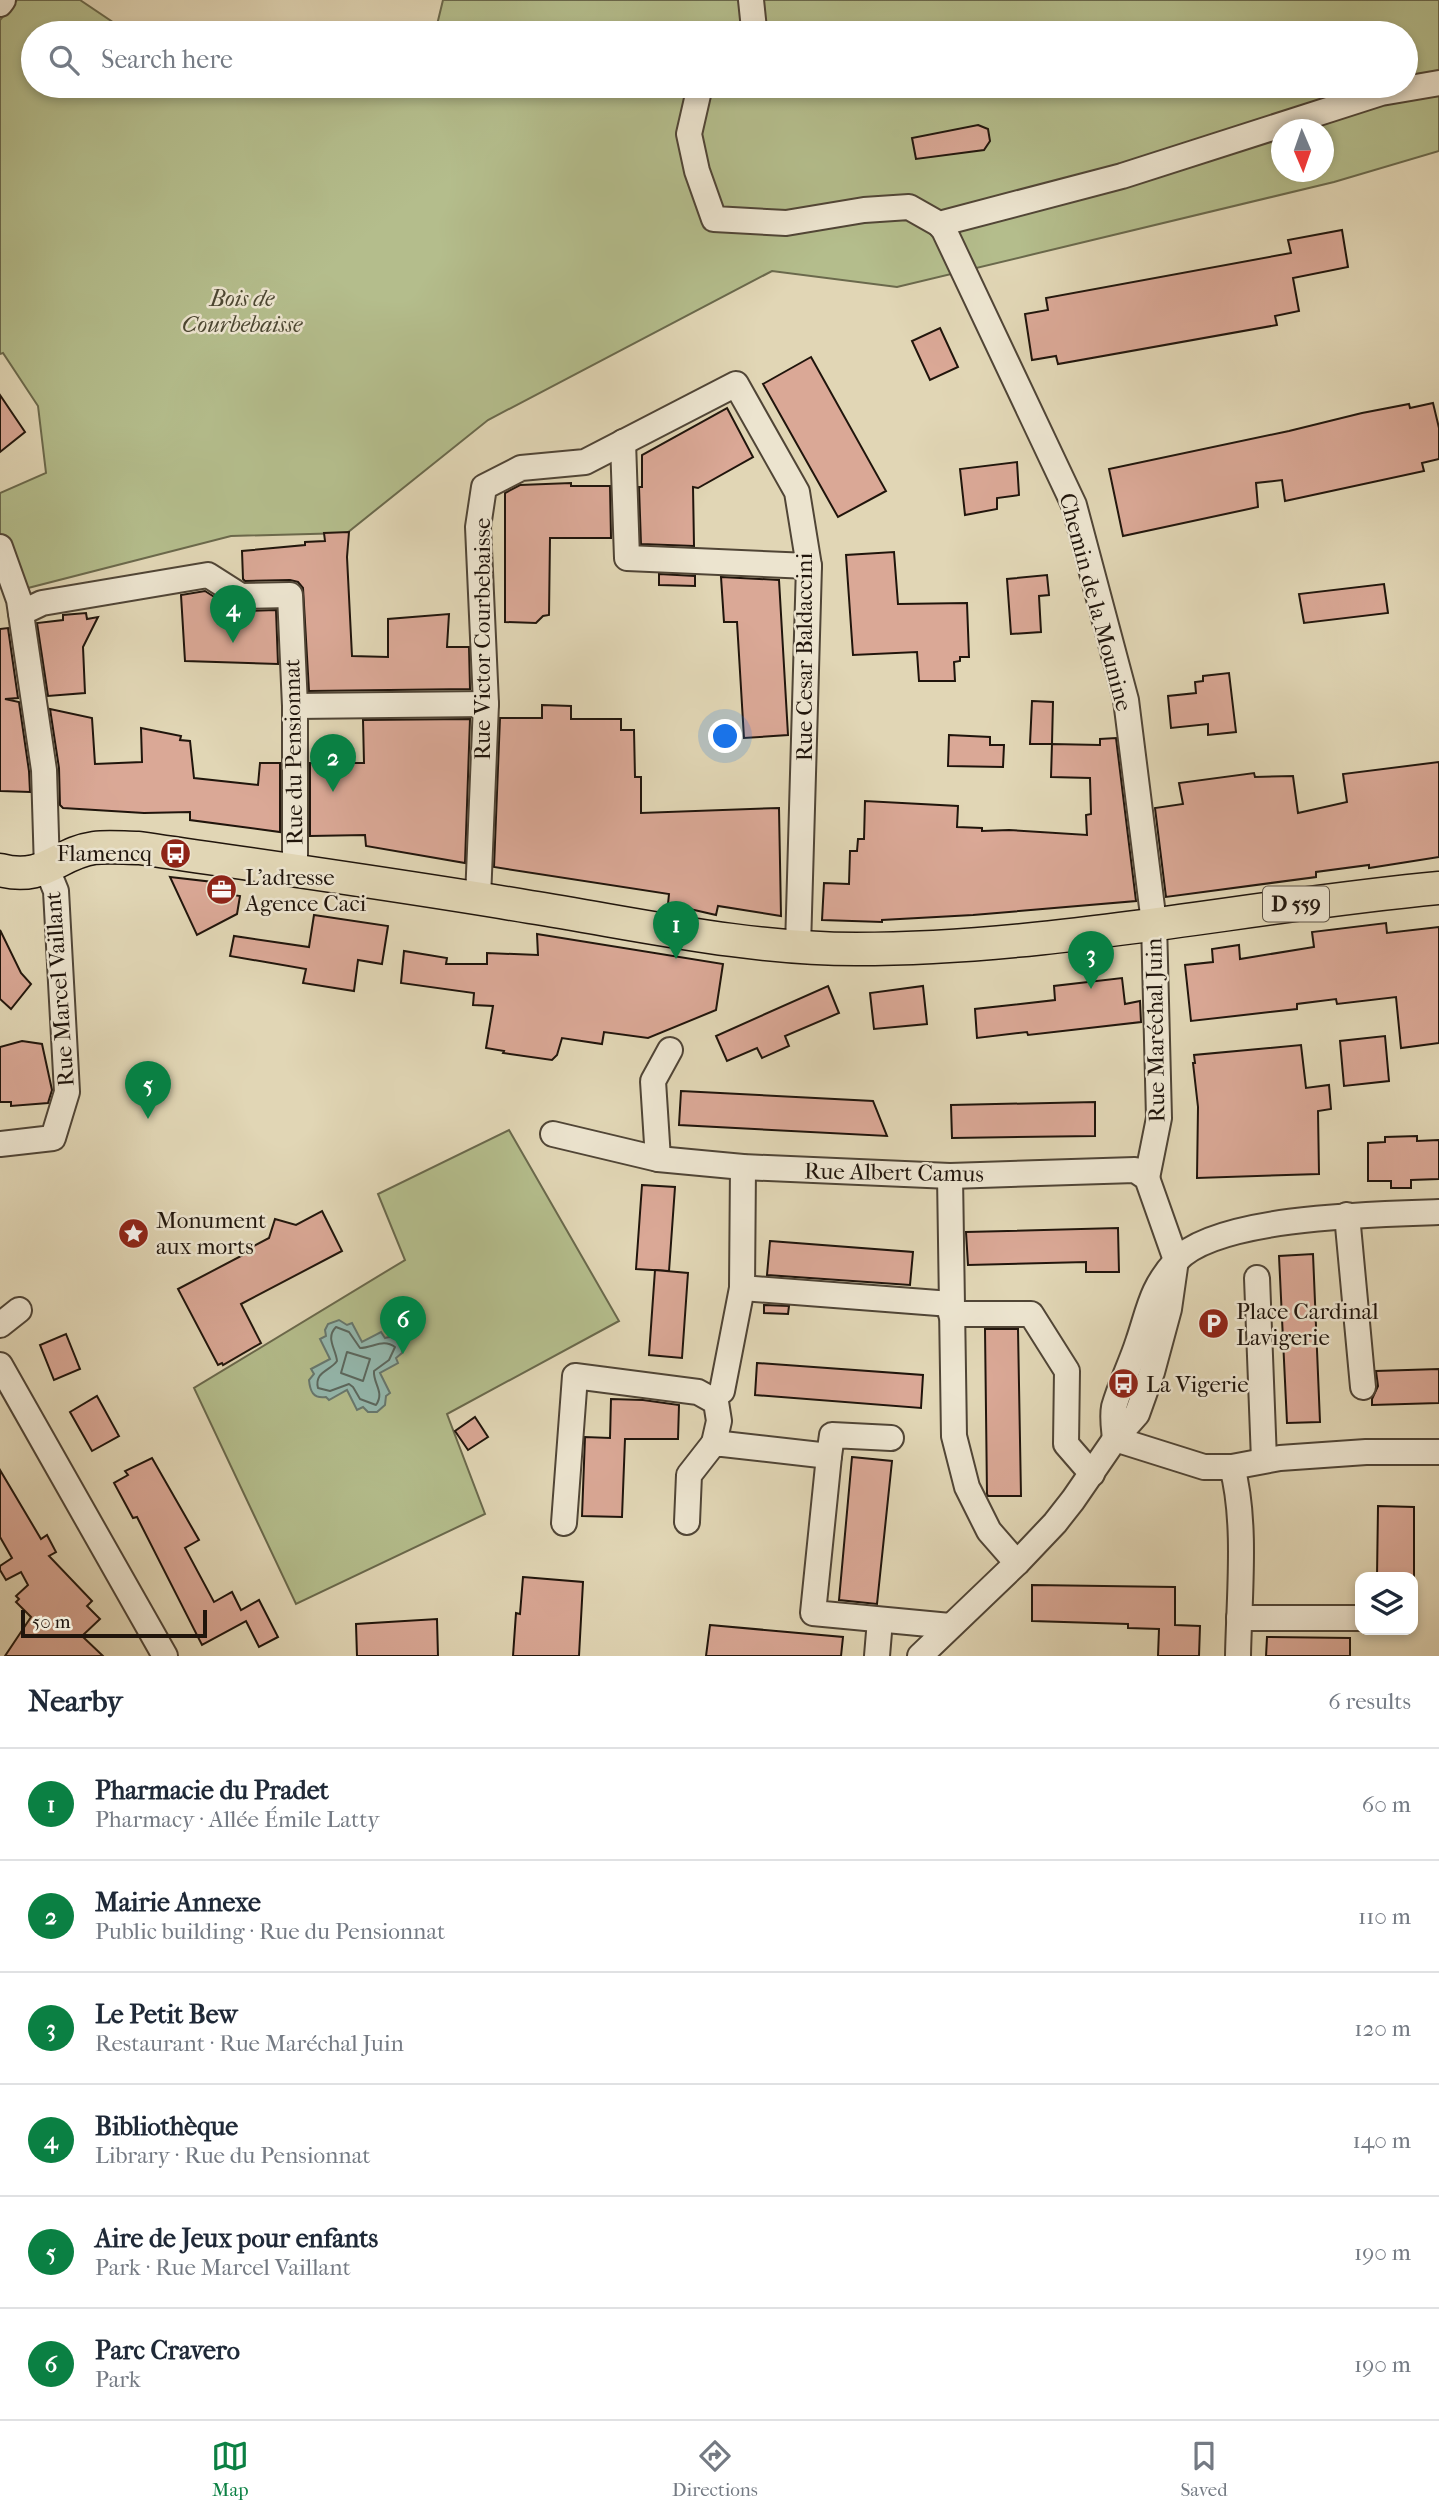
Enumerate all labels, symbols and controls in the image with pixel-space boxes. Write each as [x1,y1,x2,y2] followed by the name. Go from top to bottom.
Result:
[21,21,1418,98] search box
[45,41,83,79] icon: search
[101,44,233,75] text: Search here
[1271,119,1334,182] north arrow
[182,285,303,338] park label: Bois de Courbebaisse
[1053,490,1138,714] street label: Chemin de la Mounine
[469,518,496,760] street label: Rue Victor Courbebaisse
[791,553,818,761] street label: Rue Cesar Baldaccini
[210,585,256,643] pin: 4
[278,659,309,845] street label: Rue du Pensionnat
[708,719,742,753] your location
[310,734,356,792] pin: 2
[158,836,192,870] bus stop icon: Flamencq
[57,840,153,867] place label: Flamencq
[244,864,367,917] place label: L'adresse Agence Caci
[205,873,239,907] office icon: L'adresse Agence Caci
[1263,886,1329,922] road number: D 559
[39,891,80,1087] street label: Rue Marcel Vaillant
[653,901,699,959] pin: 1
[1068,931,1114,989] pin: 3
[1140,937,1171,1123] street label: Rue Maréchal Juin
[125,1061,171,1119] pin: 5
[804,1157,984,1188] street label: Rue Albert Camus
[156,1207,266,1260] place label: Monument aux morts
[116,1216,150,1250] place icon: Monument aux morts
[380,1296,426,1354] pin: 6
[1236,1298,1379,1351] place label: Place Cardinal Lavigerie
[1196,1307,1230,1341] parking icon: Place Cardinal Lavigerie
[1106,1367,1140,1401] bus stop icon: La Vigerie
[1146,1371,1249,1398] place label: La Vigerie
[1355,1572,1418,1635] map controls
[1355,1572,1418,1635] button: layers
[21,1607,206,1639] scale bar
[32,1611,71,1633] text: 50 m
[28,1684,123,1719] text: Nearby
[1328,1688,1411,1715] text: 6 results
[95,1775,329,1806] text: Pharmacie du Pradet
[47,1791,55,1818] text: 1
[1362,1791,1411,1818] text: 60 m
[95,1806,380,1833] text: Pharmacy · Allée Émile Latty
[95,1887,261,1918] text: Mairie Annexe
[45,1903,57,1930] text: 2
[1358,1903,1411,1930] text: 110 m
[95,1918,445,1945] text: Public building · Rue du Pensionnat
[95,1999,238,2030] text: Le Petit Bew
[46,2015,56,2042] text: 3
[1354,2015,1411,2042] text: 120 m
[95,2030,404,2057] text: Restaurant · Rue Maréchal Juin
[95,2111,238,2142] text: Bibliothèque
[44,2127,58,2154] text: 4
[1352,2127,1411,2154] text: 140 m
[95,2142,371,2169] text: Library · Rue du Pensionnat
[95,2223,378,2254] text: Aire de Jeux pour enfants
[46,2239,56,2266] text: 5
[1354,2239,1411,2266] text: 190 m
[95,2254,351,2281] text: Park · Rue Marcel Vaillant
[95,2335,240,2366] text: Parc Cravero
[45,2351,57,2378] text: 6
[1354,2351,1411,2378] text: 190 m
[95,2366,141,2393] text: Park
[211,2437,249,2501] tab: Map
[672,2437,758,2501] tab: Directions
[1180,2437,1228,2501] tab: Saved

